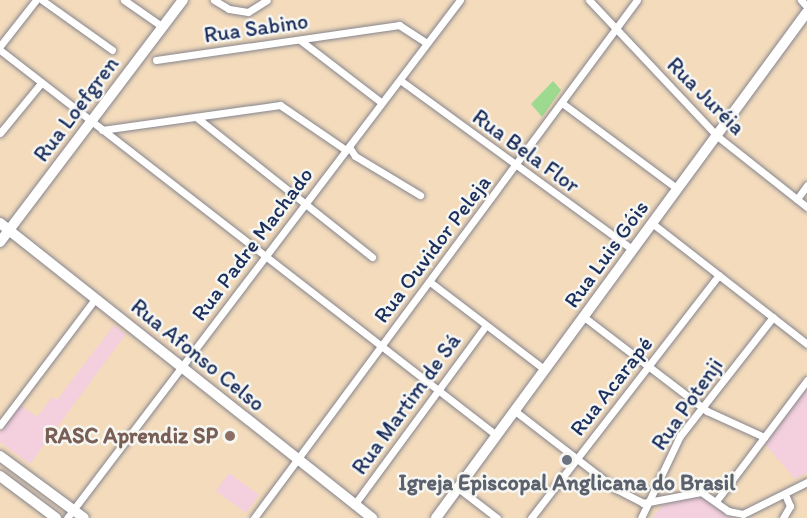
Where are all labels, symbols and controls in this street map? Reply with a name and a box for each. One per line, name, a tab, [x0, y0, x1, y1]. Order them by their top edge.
street label: Rua Sabino	[202, 8, 310, 48]
street label: Rua Loefgren	[28, 51, 124, 167]
street label: Rua Juréia	[661, 51, 751, 141]
street label: Rua Bela Flor	[468, 104, 584, 198]
street label: Rua Padre Machado	[186, 162, 318, 326]
street label: Rua Ouvidor Peleja	[368, 170, 496, 328]
street label: Rua Luis Góis	[558, 195, 654, 313]
street label: Rua Afonso Celso	[126, 293, 270, 417]
street label: Rua Martim de Sá	[346, 329, 466, 479]
street label: Rua Acarapé	[564, 331, 658, 441]
street label: Rua Potenji	[646, 353, 728, 455]
place label: RASC Aprendiz SP	[45, 423, 218, 449]
marker: RASC Aprendiz SP	[223, 429, 237, 443]
marker: Igreja Episcopal Anglicana do Brasil	[560, 453, 574, 467]
place label: Igreja Episcopal Anglicana do Brasil	[398, 470, 736, 496]

